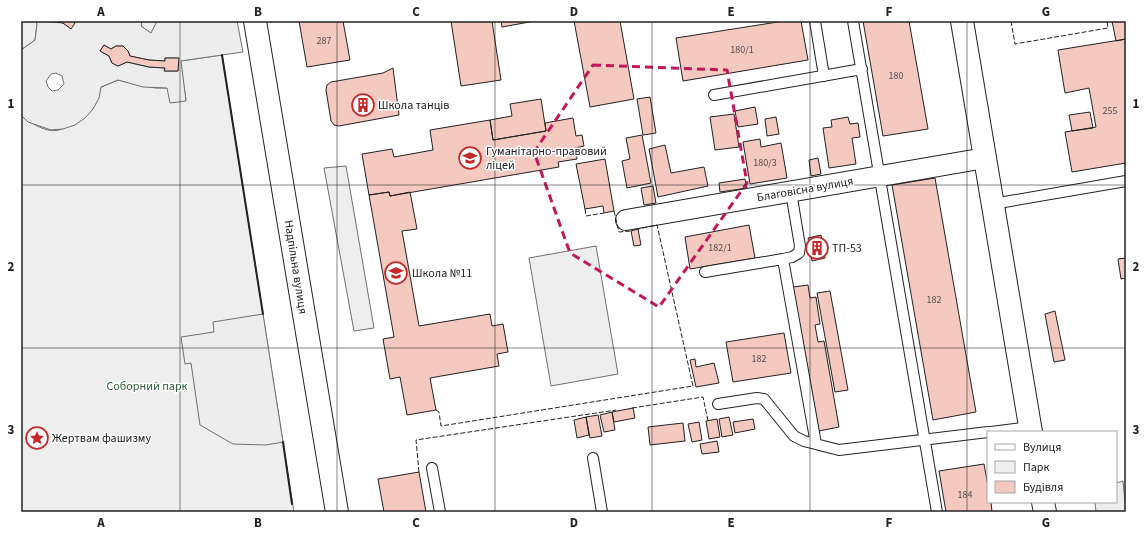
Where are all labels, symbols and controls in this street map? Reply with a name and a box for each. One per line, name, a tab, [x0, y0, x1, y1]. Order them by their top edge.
text: A	[96, 3, 105, 21]
text: B	[254, 3, 262, 21]
text: C	[412, 3, 420, 21]
text: D	[570, 3, 578, 21]
text: E	[727, 3, 735, 21]
text: F	[886, 3, 893, 21]
text: G	[1042, 3, 1050, 21]
house number: 287	[317, 34, 331, 48]
house number: 180/1	[730, 43, 754, 57]
house number: 180	[889, 69, 903, 83]
building icon: Школа танців	[350, 92, 376, 118]
text: 1	[8, 95, 15, 113]
text: 1	[1133, 95, 1140, 113]
place label: Школа танців	[378, 97, 449, 114]
house number: 255	[1103, 104, 1117, 118]
place label: Гуманітарно-правовий ліцей	[486, 143, 607, 174]
school or university icon: Гуманітарно-правовий ліцей	[457, 145, 483, 171]
house number: 180/3	[753, 156, 777, 170]
street label: Благовісна вулиця	[756, 173, 855, 206]
street label: Надпільна вулиця	[280, 219, 311, 315]
building icon: ТП-53	[804, 235, 830, 261]
place label: ТП-53	[832, 240, 862, 257]
house number: 182/1	[708, 241, 732, 255]
text: 2	[8, 258, 15, 276]
text: 2	[1133, 258, 1140, 276]
school or university icon: Школа №11	[383, 260, 409, 286]
place label: Школа №11	[412, 265, 472, 282]
house number: 182	[927, 293, 941, 307]
house number: 182	[752, 352, 766, 366]
park label: Соборний парк	[106, 378, 188, 395]
text: 3	[8, 421, 15, 439]
text: 3	[1133, 421, 1140, 439]
place icon: Жертвам фашизму	[24, 425, 50, 451]
place label: Жертвам фашизму	[52, 430, 151, 447]
legend	[987, 431, 1117, 503]
text: Вулиця	[1023, 439, 1061, 456]
text: Парк	[1023, 459, 1049, 476]
text: Будівля	[1023, 479, 1063, 496]
house number: 184	[958, 488, 972, 502]
text: A	[96, 514, 105, 532]
text: B	[254, 514, 262, 532]
text: C	[412, 514, 420, 532]
text: D	[570, 514, 578, 532]
text: E	[727, 514, 735, 532]
text: F	[886, 514, 893, 532]
text: G	[1042, 514, 1050, 532]

